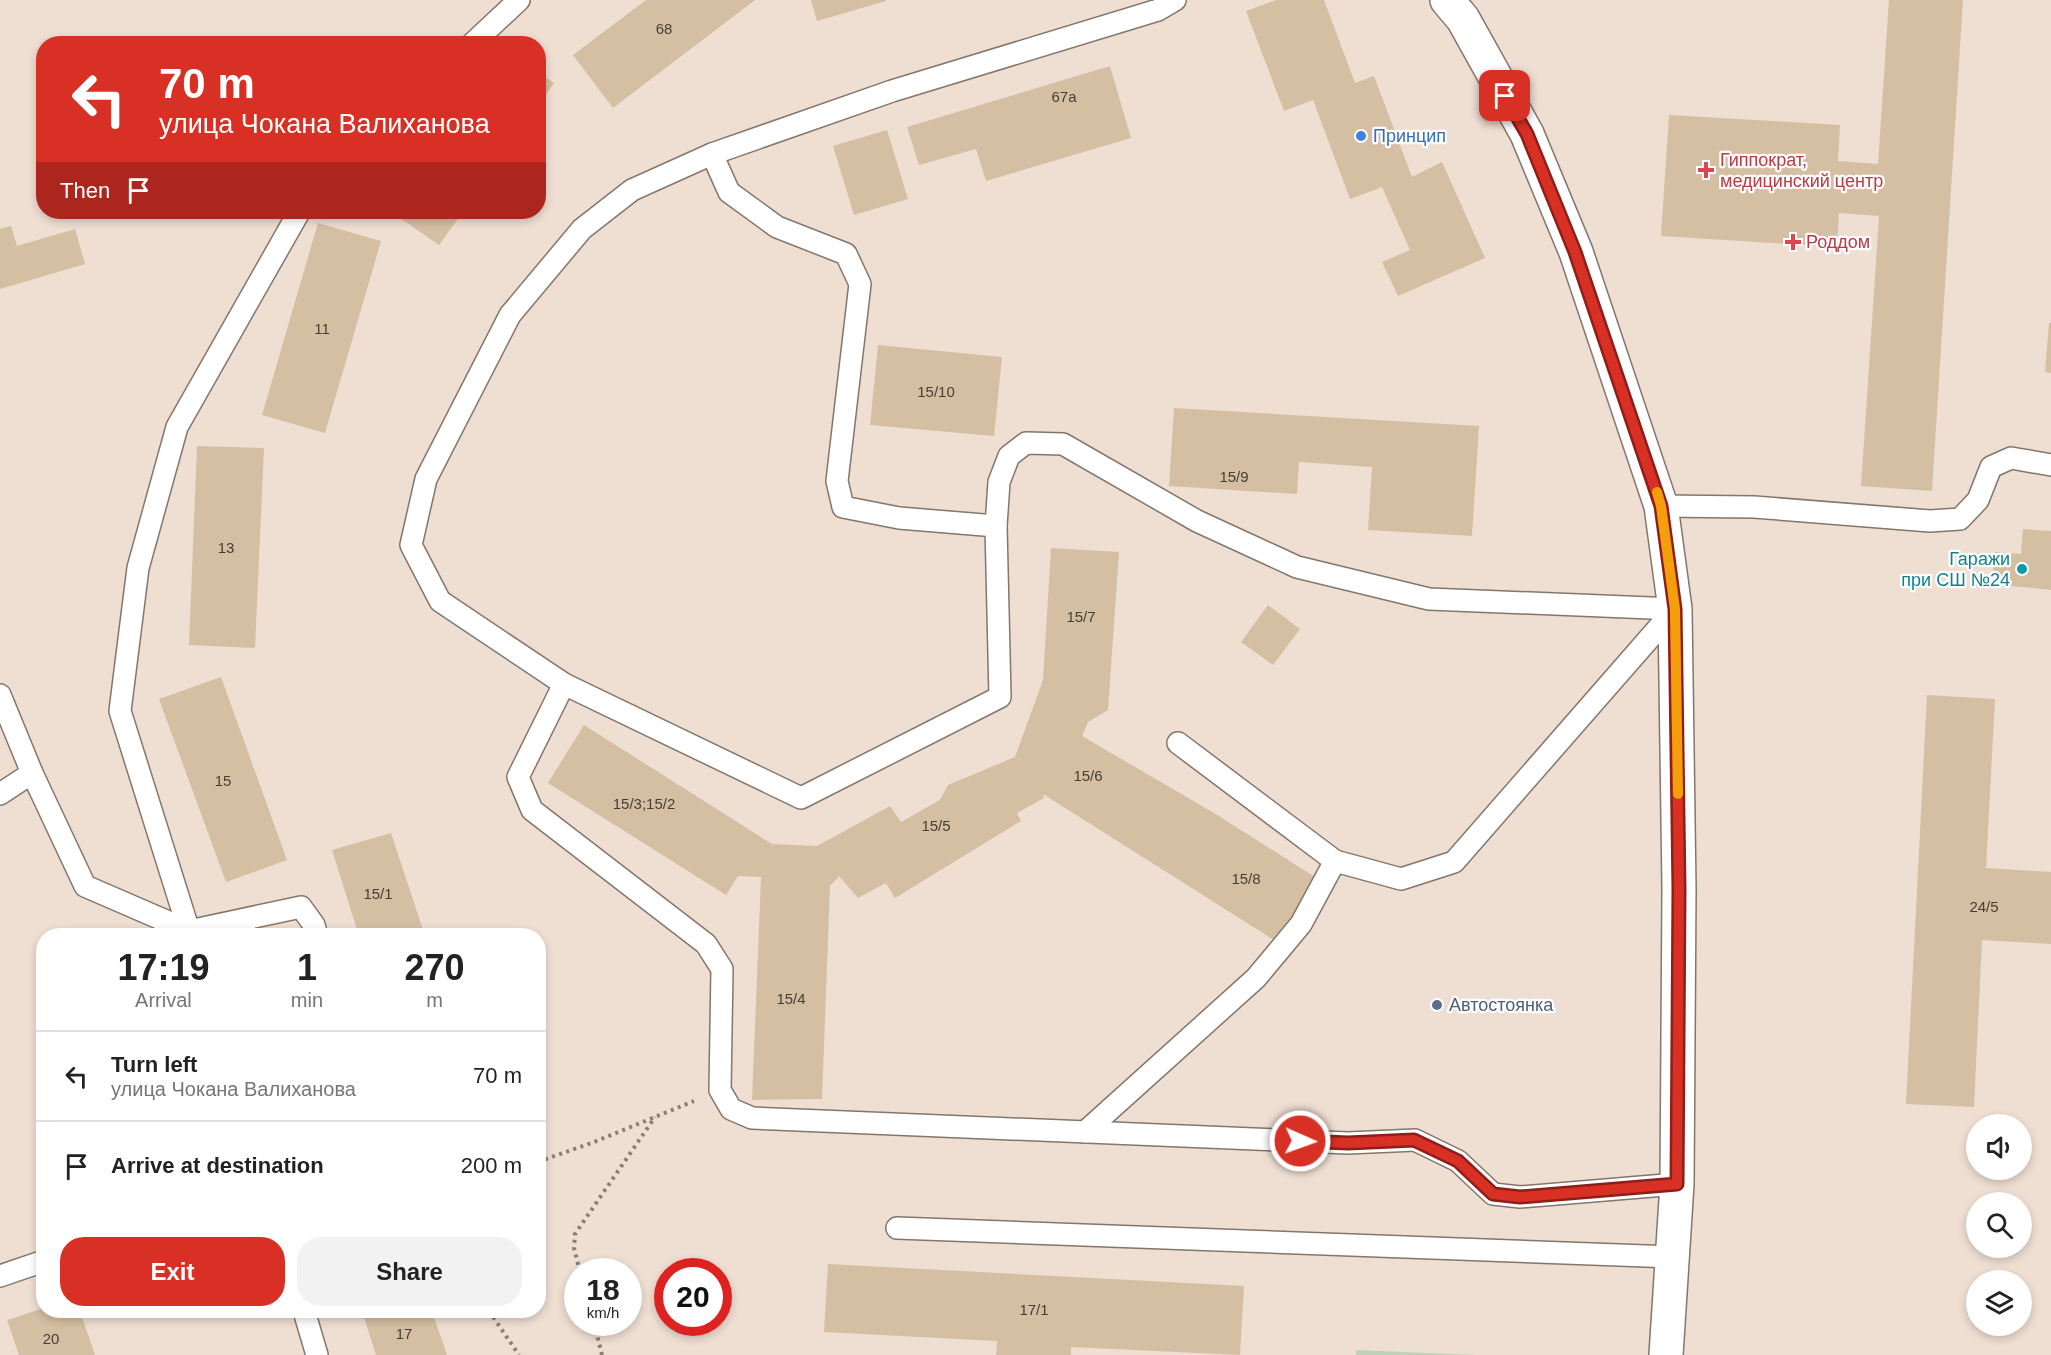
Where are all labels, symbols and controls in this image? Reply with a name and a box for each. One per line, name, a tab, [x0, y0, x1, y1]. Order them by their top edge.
house number: 68	[656, 20, 672, 37]
icon: left	[60, 60, 138, 138]
text: 70 m	[159, 60, 255, 107]
pin	[1479, 70, 1530, 121]
icon: arrive	[1488, 79, 1521, 112]
house number: 67а	[1051, 88, 1077, 105]
text: улица Чокана Валиханова	[159, 109, 490, 139]
place label: Принцип	[1373, 126, 1446, 146]
marker: Принцип	[1354, 129, 1368, 143]
place label: Гиппократ, медицинский центр	[1720, 150, 1883, 191]
marker: Гиппократ, медицинский центр	[1697, 161, 1715, 179]
icon: arrive	[122, 174, 155, 207]
text: Then	[60, 178, 110, 203]
place label: Роддом	[1806, 232, 1870, 252]
marker: Роддом	[1784, 233, 1802, 251]
house number: 11	[314, 320, 330, 337]
house number: 15/10	[917, 383, 955, 400]
house number: 15/9	[1219, 468, 1249, 485]
house number: 13	[218, 539, 234, 556]
place label: Гаражи при СШ №24	[1901, 549, 2010, 590]
marker: Гаражи при СШ №24	[2015, 562, 2029, 576]
house number: 15/7	[1066, 608, 1096, 625]
house number: 15/6	[1073, 767, 1103, 784]
house number: 15	[215, 772, 231, 789]
house number: 15/3;15/2	[613, 795, 675, 812]
house number: 15/5	[921, 817, 951, 834]
house number: 15/8	[1231, 870, 1261, 887]
house number: 15/1	[363, 885, 393, 902]
house number: 24/5	[1969, 898, 1999, 915]
text: 17:19	[117, 947, 209, 988]
text: 1	[297, 947, 317, 988]
text: 270	[404, 947, 465, 988]
text: Arrival	[135, 989, 192, 1011]
text: min	[291, 989, 323, 1011]
text: m	[426, 989, 443, 1011]
house number: 15/4	[776, 990, 806, 1007]
place label: Автостоянка	[1449, 995, 1554, 1015]
marker: Автостоянка	[1430, 998, 1444, 1012]
text: Turn left	[111, 1052, 197, 1077]
icon: left	[60, 1060, 93, 1093]
text: 70 m	[473, 1063, 522, 1088]
text: улица Чокана Валиханова	[111, 1078, 356, 1100]
position arrow	[1268, 1109, 1332, 1173]
map controls	[1966, 1114, 2032, 1336]
button: sound	[1966, 1114, 2032, 1180]
icon: arrive	[60, 1150, 93, 1183]
text: Arrive at destination	[111, 1153, 324, 1178]
text: 200 m	[461, 1153, 522, 1178]
button: search	[1966, 1192, 2032, 1258]
button: Exit	[60, 1237, 285, 1306]
button: Share	[297, 1237, 522, 1306]
speed limit sign: 20	[654, 1258, 732, 1336]
button: layers	[1966, 1270, 2032, 1336]
text: 18	[586, 1273, 620, 1306]
house number: 17/1	[1019, 1301, 1049, 1318]
text: km/h	[587, 1304, 619, 1321]
house number: 17	[396, 1325, 412, 1342]
house number: 20	[43, 1330, 59, 1347]

